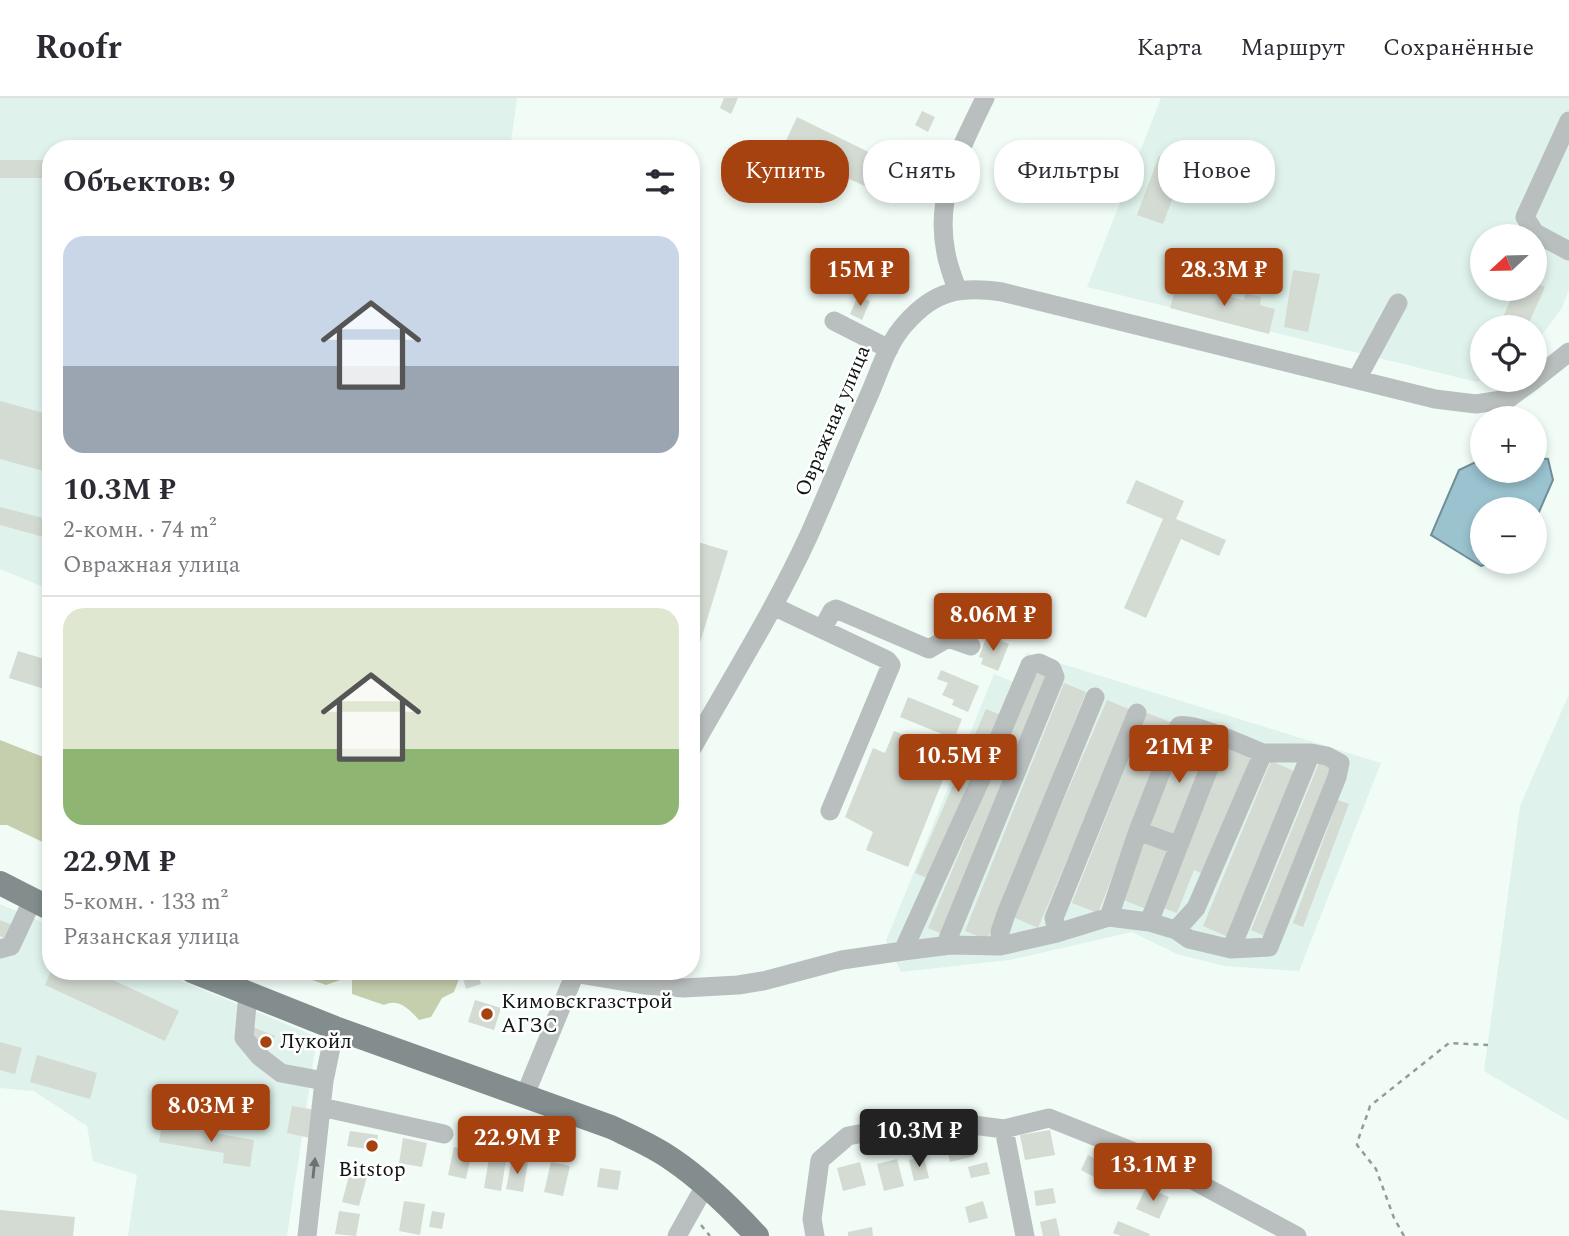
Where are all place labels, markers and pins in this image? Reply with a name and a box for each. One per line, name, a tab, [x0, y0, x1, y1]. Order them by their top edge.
pin: 15M ₽	[811, 248, 909, 308]
pin: 28.3M ₽	[1159, 248, 1289, 308]
pin: 8.06M ₽	[928, 594, 1058, 653]
pin: 21M ₽	[1130, 726, 1228, 785]
pin: 10.5M ₽	[893, 734, 1023, 794]
place label: Кимовскгазстрой АГЗС	[501, 986, 673, 1042]
marker: Кимовскгазстрой АГЗС	[479, 1006, 495, 1022]
place label: Лукойл	[280, 1026, 352, 1058]
marker: Лукойл	[258, 1034, 274, 1050]
pin: 8.03M ₽	[146, 1084, 276, 1144]
pin: 10.3M ₽	[854, 1110, 984, 1169]
pin: 22.9M ₽	[452, 1116, 582, 1176]
marker: Bitstop	[364, 1138, 380, 1154]
pin: 13.1M ₽	[1088, 1144, 1218, 1203]
place label: Bitstop	[338, 1154, 406, 1186]

